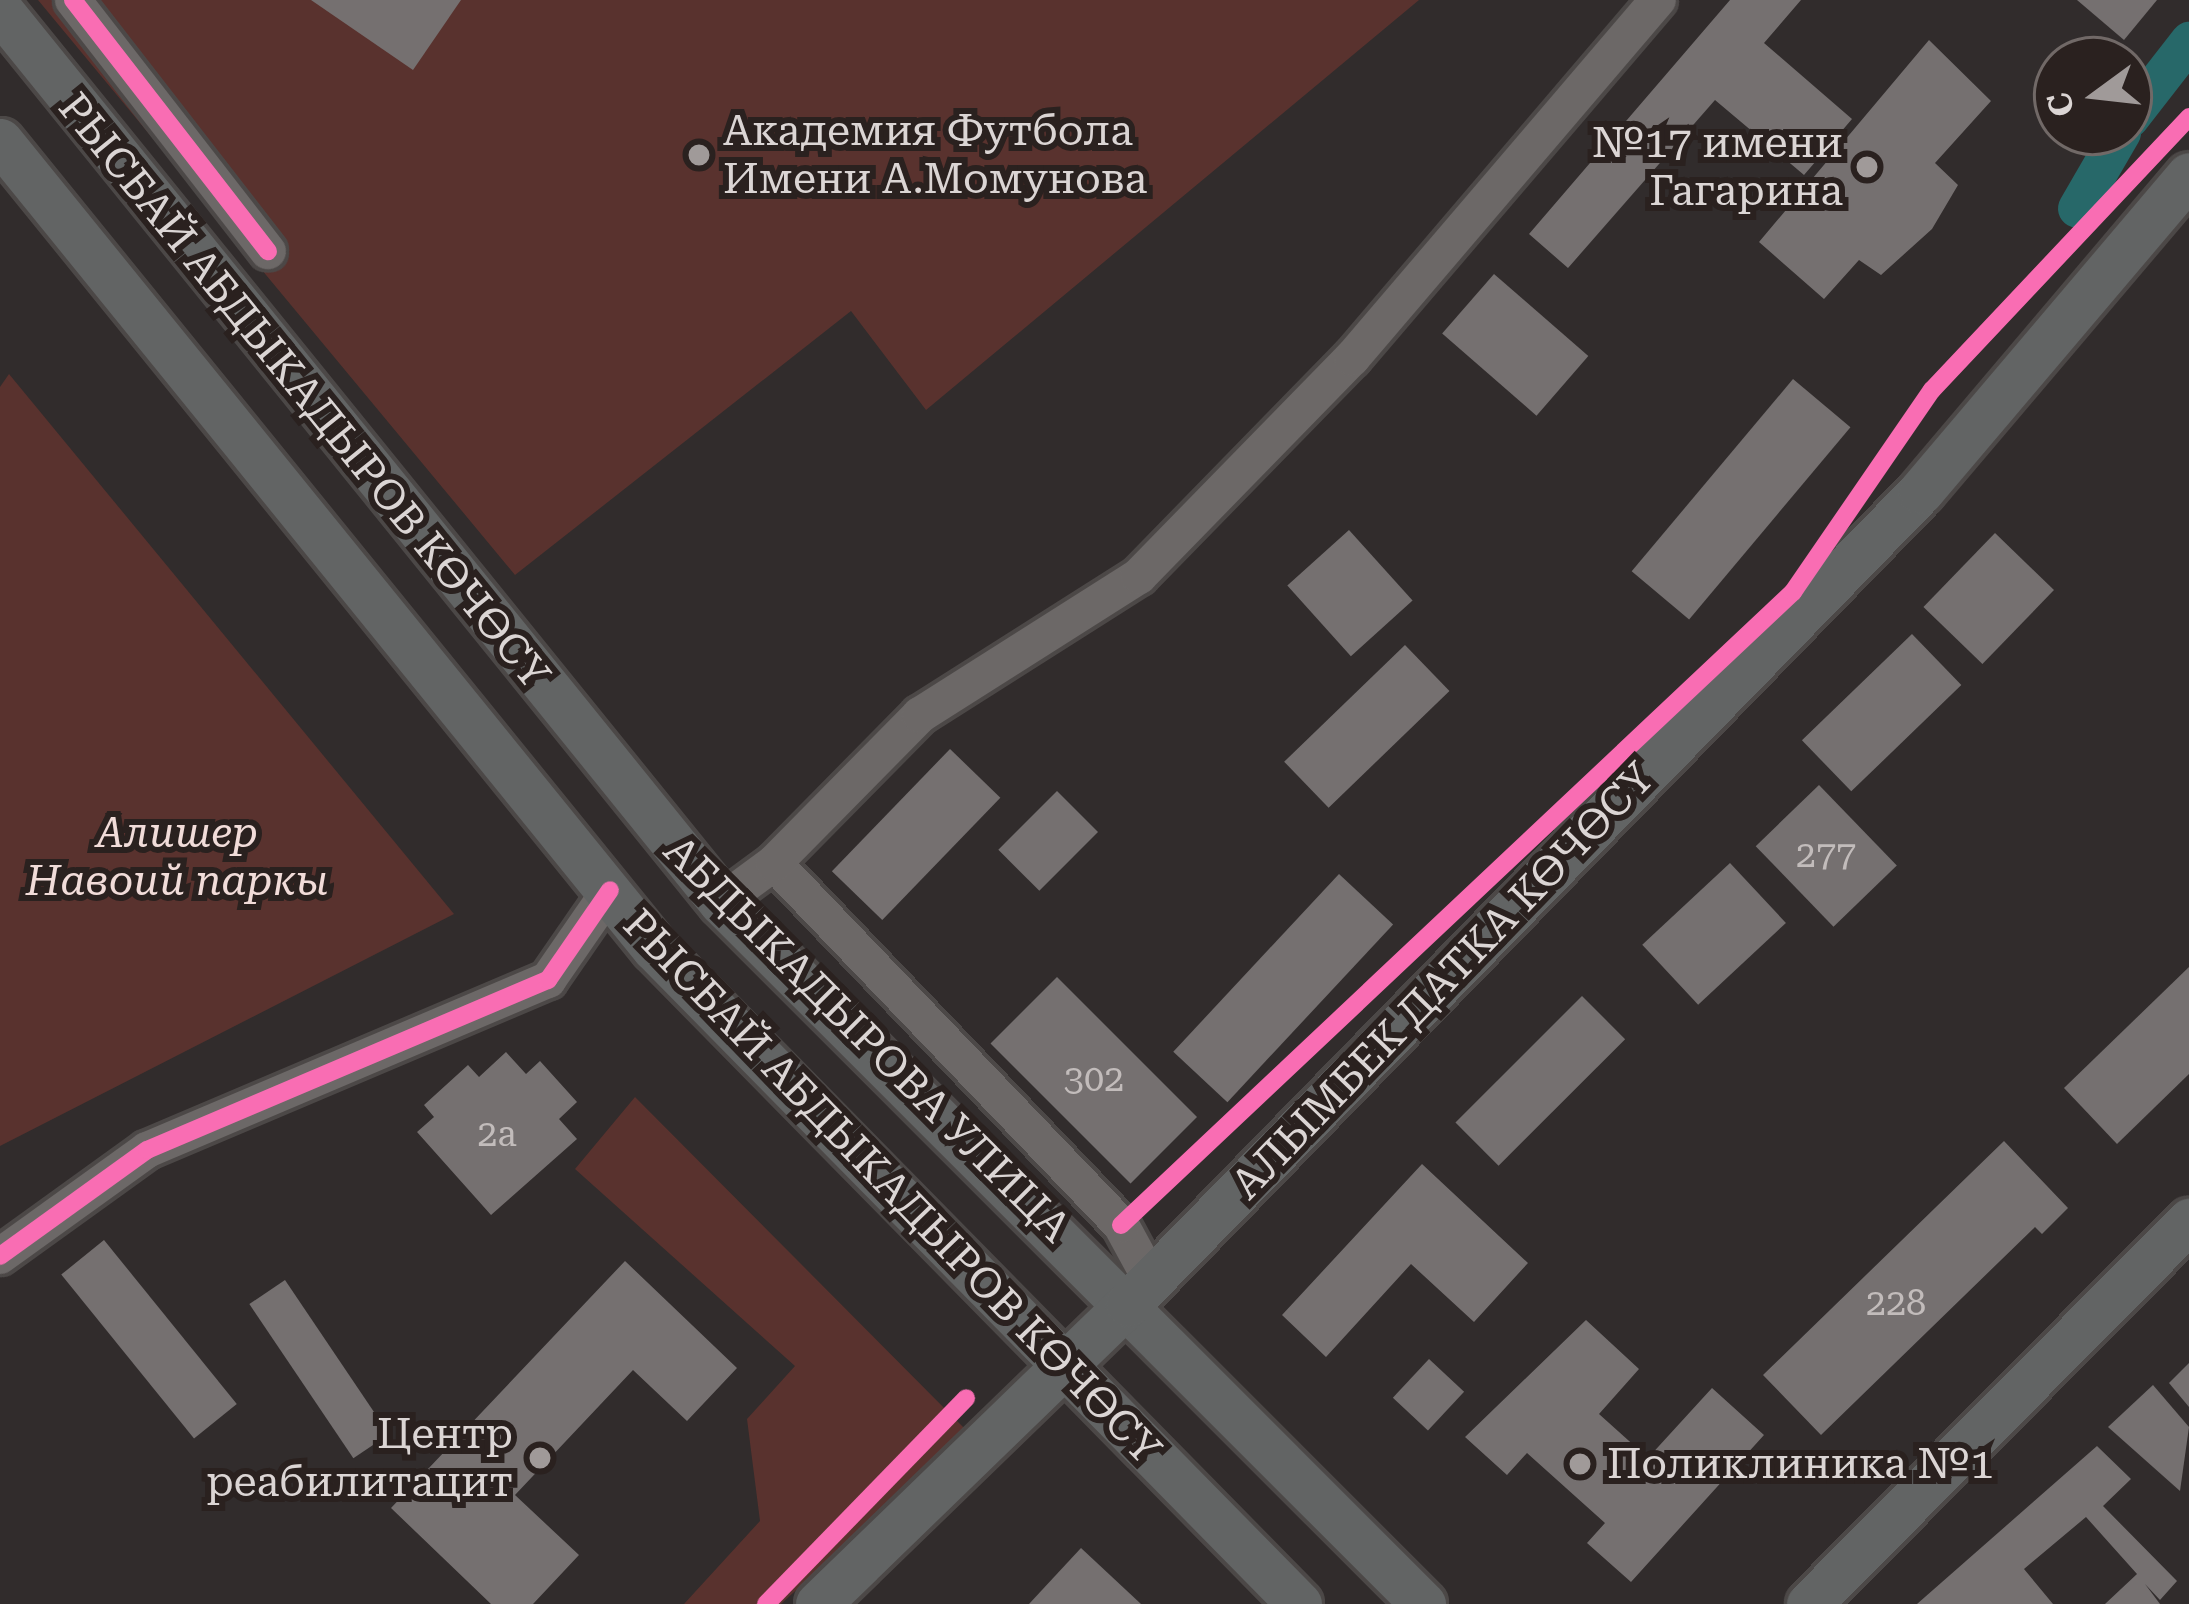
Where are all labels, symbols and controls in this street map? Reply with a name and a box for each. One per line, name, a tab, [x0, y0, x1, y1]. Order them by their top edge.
north arrow	[2033, 36, 2153, 156]
street label: РЫСБАЙ АБДЫКАДЫРОВ КӨЧӨСҮ	[48, 83, 560, 699]
text: С	[2039, 88, 2082, 121]
place label: Академия Футбола Имени А.Момунова	[723, 106, 1147, 204]
place label: №17 имени Гагарина	[1592, 118, 1843, 216]
marker: Академия Футбола Имени А.Момунова	[686, 142, 712, 168]
marker: №17 имени Гагарина	[1854, 154, 1880, 180]
street label: АЛЫМБЕК ДАТКА КӨЧӨСҮ	[1221, 753, 1665, 1209]
park label: Алишер Навоий паркы	[26, 808, 328, 906]
street label: АБДЫКАДЫРОВА УЛИЦА	[653, 825, 1081, 1253]
house number: 277	[1796, 834, 1856, 878]
street label: РЫСБАЙ АБДЫКАДЫРОВ КӨЧӨСҮ	[613, 899, 1171, 1475]
house number: 302	[1064, 1058, 1124, 1102]
house number: 2а	[477, 1113, 517, 1157]
house number: 228	[1866, 1282, 1926, 1326]
place label: Центр реабилитацит	[206, 1409, 513, 1508]
place label: Поликлиника №1	[1607, 1439, 1994, 1489]
marker: Центр реабилитацит	[524, 1442, 556, 1474]
marker: Поликлиника №1	[1564, 1448, 1596, 1480]

